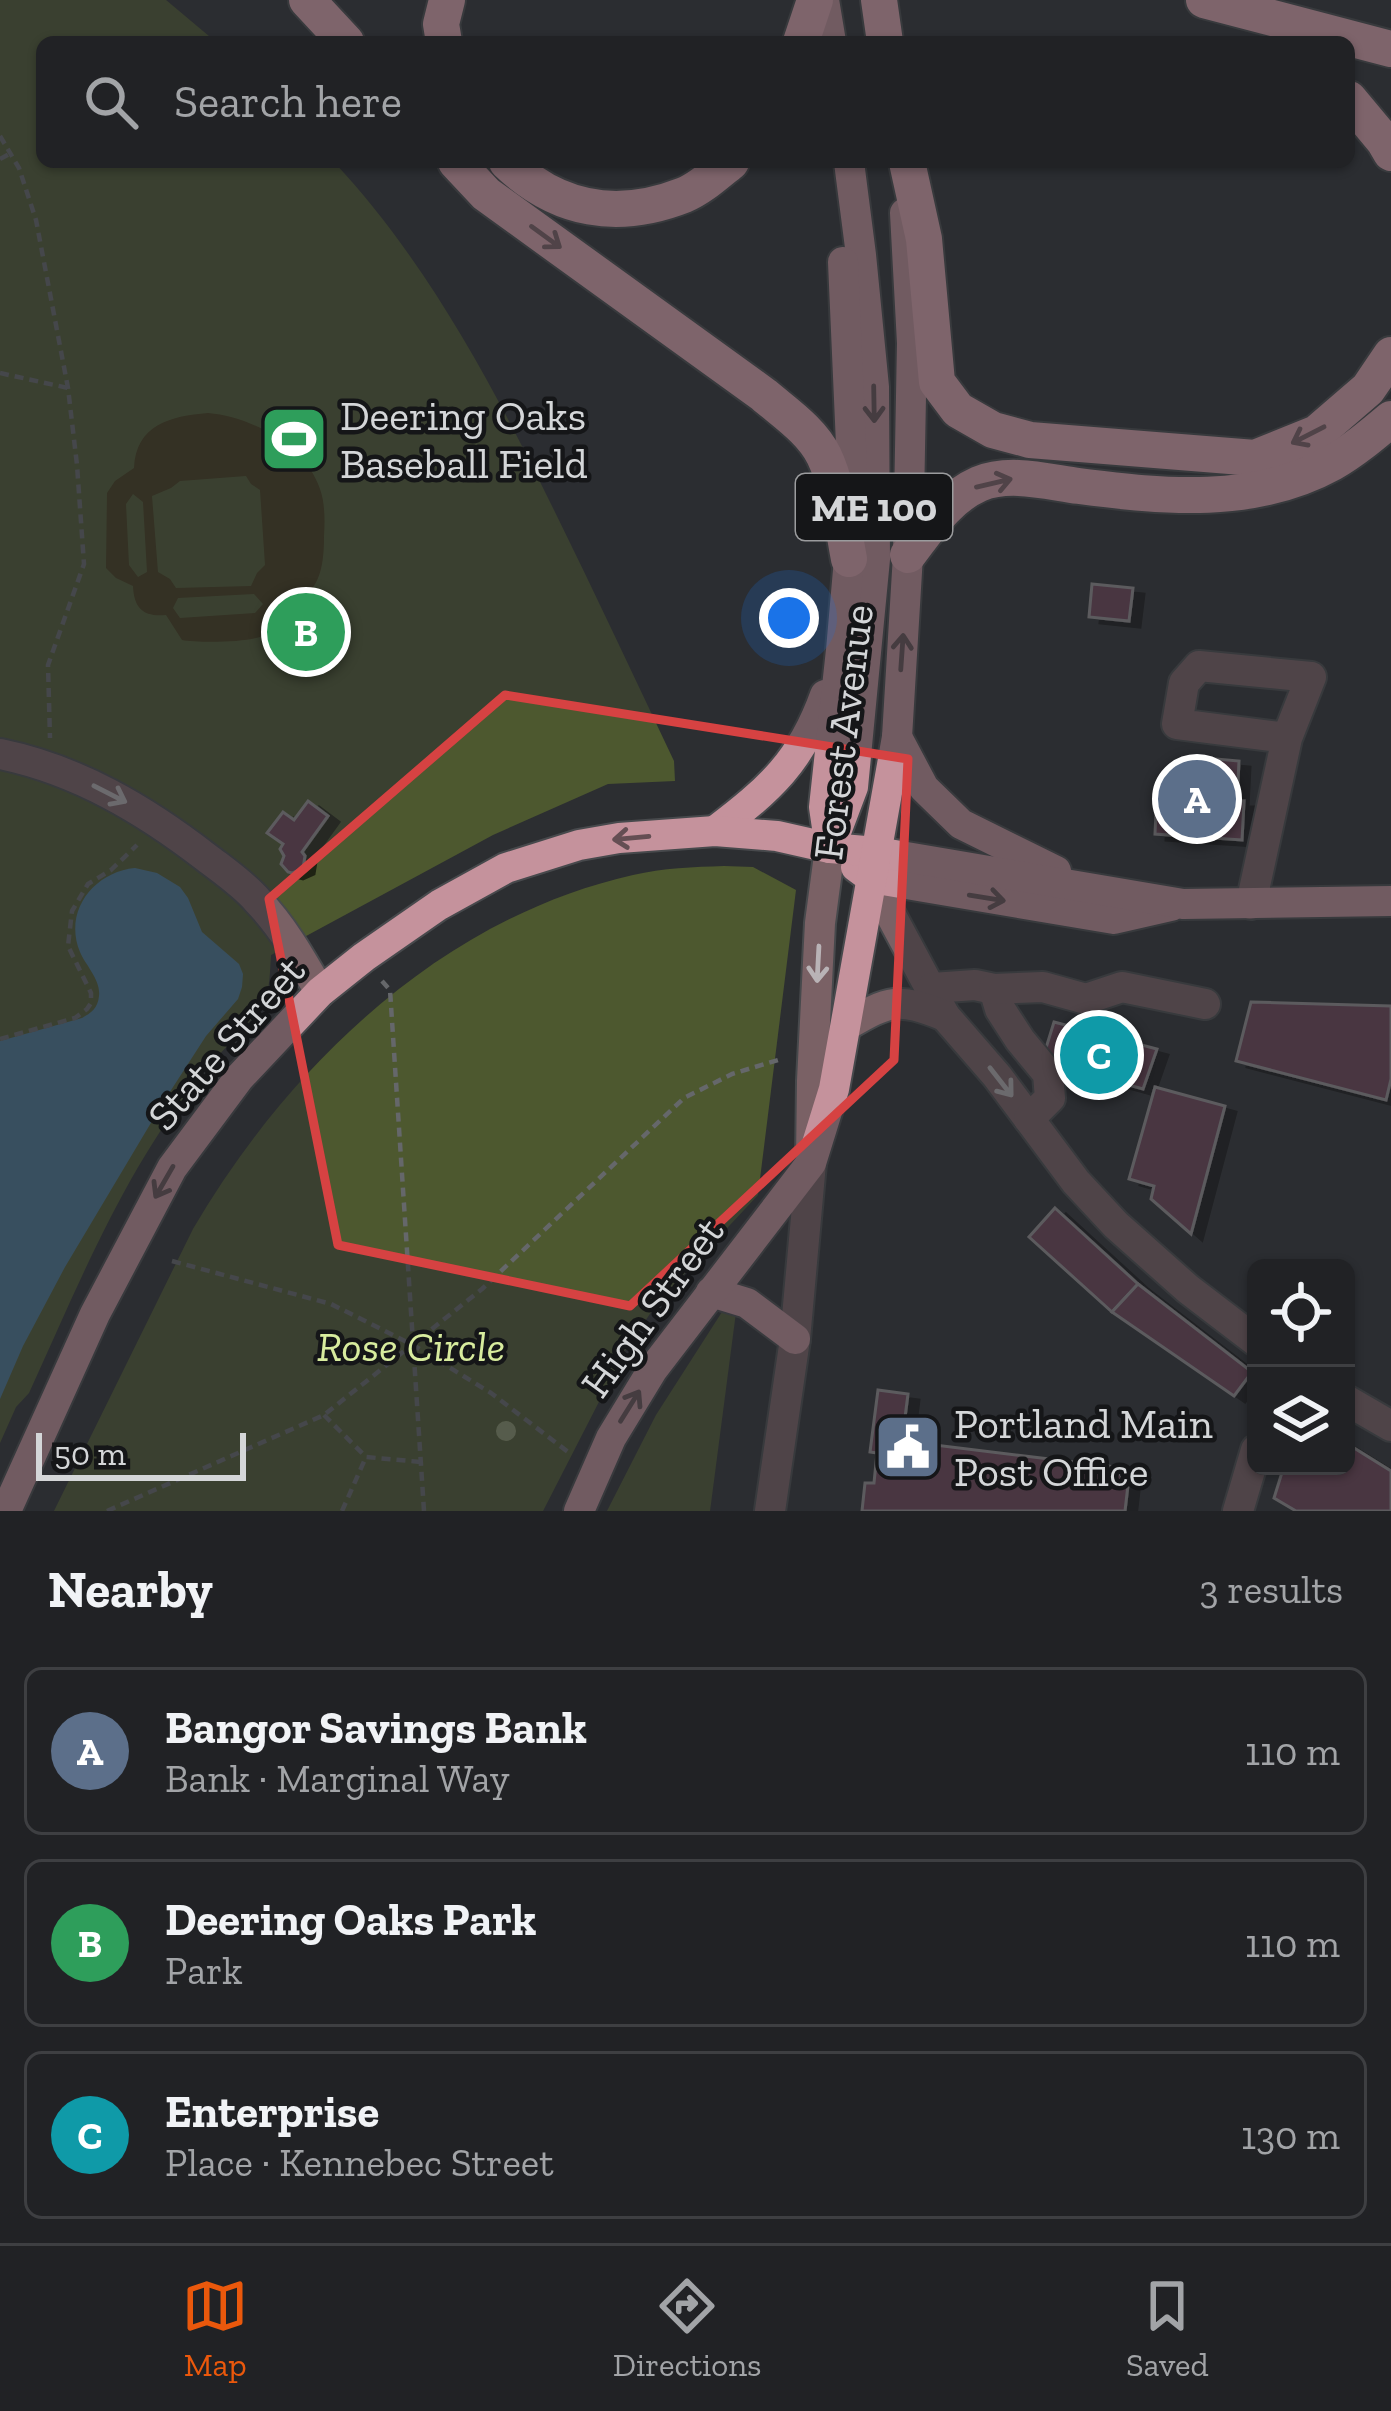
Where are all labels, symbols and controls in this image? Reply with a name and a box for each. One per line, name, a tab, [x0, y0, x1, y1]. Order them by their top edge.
search box	[36, 36, 1355, 168]
icon: search	[78, 69, 144, 135]
text: Search here	[174, 75, 402, 129]
one-way arrow	[529, 223, 562, 249]
one-way arrow	[862, 384, 885, 423]
place label: Deering Oaks Baseball Field	[340, 390, 588, 489]
sports icon: Deering Oaks Baseball Field	[259, 404, 329, 474]
one-way arrow	[1290, 424, 1326, 447]
one-way arrow	[975, 470, 1013, 493]
road number: ME 100	[796, 474, 952, 540]
pin: B	[267, 587, 345, 677]
your location	[759, 588, 819, 648]
street label: Forest Avenue	[802, 601, 884, 863]
one-way arrow	[891, 633, 914, 672]
pin: A	[1158, 754, 1236, 844]
one-way arrow	[91, 783, 127, 806]
one-way arrow	[612, 827, 651, 850]
one-way arrow	[966, 887, 1005, 910]
one-way arrow	[806, 944, 829, 983]
street label: State Street	[137, 945, 316, 1140]
pin: C	[1060, 1010, 1138, 1100]
one-way arrow	[987, 1066, 1014, 1098]
one-way arrow	[152, 1164, 176, 1198]
street label: High Street	[570, 1207, 735, 1407]
map controls	[1247, 1259, 1355, 1475]
button: locate	[1247, 1259, 1355, 1367]
park label: Rose Circle	[317, 1321, 505, 1372]
button: layers	[1247, 1367, 1355, 1475]
one-way arrow	[618, 1390, 642, 1424]
place label: Portland Main Post Office	[954, 1398, 1213, 1497]
public building icon: Portland Main Post Office	[873, 1412, 943, 1482]
scale bar	[36, 1427, 246, 1480]
text: 50 m	[54, 1434, 126, 1473]
text: Nearby	[48, 1559, 213, 1620]
text: 3 results	[1199, 1566, 1343, 1613]
text: Bangor Savings Bank	[165, 1701, 587, 1755]
text: A	[77, 1728, 103, 1775]
text: 110 m	[1245, 1728, 1340, 1775]
text: Bank · Marginal Way	[165, 1755, 510, 1802]
text: Deering Oaks Park	[165, 1893, 536, 1947]
text: B	[78, 1920, 102, 1967]
text: 110 m	[1245, 1920, 1340, 1967]
text: Park	[165, 1947, 242, 1994]
text: Enterprise	[165, 2085, 379, 2139]
text: C	[77, 2112, 103, 2159]
text: 130 m	[1241, 2112, 1340, 2159]
text: Place · Kennebec Street	[165, 2139, 554, 2186]
tab: Map	[182, 2273, 248, 2384]
tab: Directions	[613, 2273, 762, 2384]
tab: Saved	[1126, 2273, 1209, 2384]

